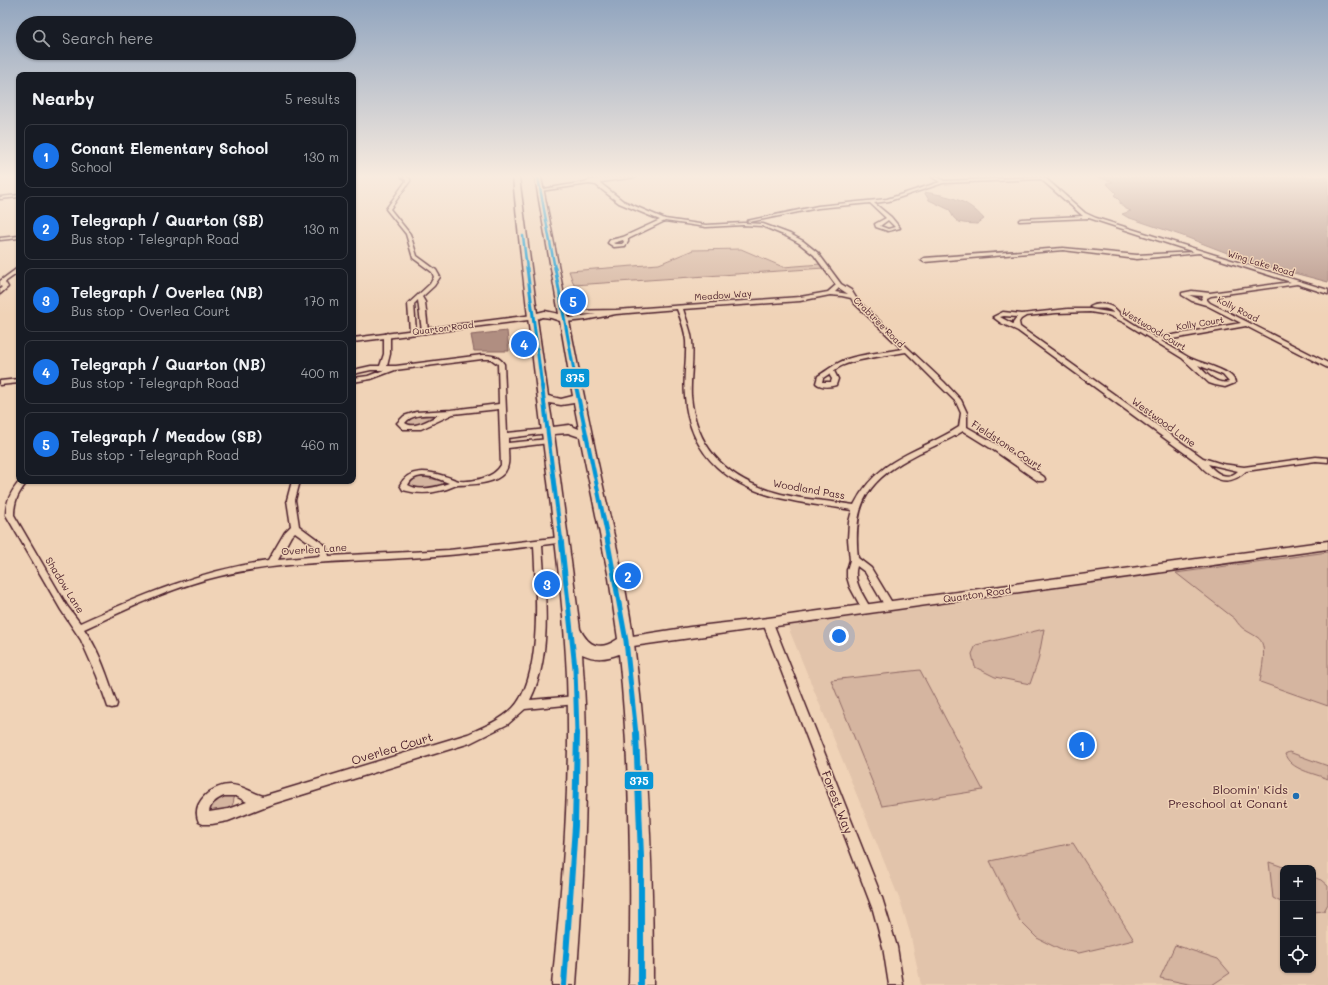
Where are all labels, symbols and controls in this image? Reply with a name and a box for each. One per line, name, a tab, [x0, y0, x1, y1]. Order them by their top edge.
search box	[16, 16, 356, 60]
icon: search	[30, 27, 52, 49]
text: Search here	[62, 28, 153, 48]
text: Nearby	[32, 87, 94, 109]
text: 5 results	[285, 90, 340, 107]
text: Conant Elementary School	[71, 138, 268, 158]
text: 1	[43, 148, 49, 165]
text: 130 m	[303, 148, 339, 165]
text: School	[71, 158, 112, 175]
text: Telegraph / Quarton (SB)	[71, 210, 264, 230]
text: 2	[42, 220, 50, 237]
text: 130 m	[303, 220, 339, 237]
text: Bus stop · Telegraph Road	[71, 230, 239, 247]
street label: Wing Lake Road	[1226, 248, 1296, 279]
text: Telegraph / Overlea (NB)	[71, 282, 263, 302]
pin: 5	[560, 286, 586, 316]
street label: Meadow Way	[694, 287, 752, 302]
text: 3	[42, 292, 50, 309]
text: 170 m	[303, 292, 339, 309]
street label: Crabtree Road	[851, 294, 907, 350]
street label: Kolly Road	[1215, 294, 1261, 324]
text: Bus stop · Overlea Court	[71, 302, 230, 319]
street label: Westwood Court	[1120, 305, 1188, 353]
street label: Kolly Court	[1175, 314, 1225, 332]
street label: Quarton Road	[412, 319, 475, 337]
pin: 4	[511, 329, 537, 359]
text: Telegraph / Quarton (NB)	[71, 354, 266, 374]
text: 4	[42, 364, 50, 381]
text: 400 m	[301, 364, 339, 381]
line badge: 375	[560, 368, 590, 388]
text: 375	[565, 370, 585, 385]
text: Bus stop · Telegraph Road	[71, 374, 239, 391]
street label: Westwood Lane	[1129, 394, 1199, 450]
street label: Fieldstone Court	[969, 417, 1045, 473]
text: Telegraph / Meadow (SB)	[71, 426, 262, 446]
text: 5	[42, 436, 50, 453]
text: 460 m	[301, 436, 339, 453]
text: Bus stop · Telegraph Road	[71, 446, 239, 463]
street label: Woodland Pass	[772, 476, 846, 502]
street label: Overlea Lane	[281, 540, 347, 558]
street label: Shadow Lane	[42, 554, 88, 616]
pin: 2	[615, 561, 641, 591]
pin: 3	[534, 569, 560, 599]
street label: Quarton Road	[942, 582, 1012, 606]
your location	[829, 626, 849, 646]
street label: Overlea Court	[349, 728, 435, 768]
pin: 1	[1069, 730, 1095, 760]
street label: Forest Way	[819, 768, 857, 836]
line badge: 375	[624, 771, 654, 790]
text: 375	[629, 773, 649, 788]
place label: Bloomin' Kids Preschool at Conant	[1168, 781, 1288, 811]
marker: Bloomin' Kids Preschool at Conant	[1291, 791, 1301, 801]
map controls	[1280, 865, 1316, 973]
button: +	[1280, 865, 1316, 901]
button: −	[1280, 901, 1316, 937]
button: locate	[1280, 937, 1316, 973]

